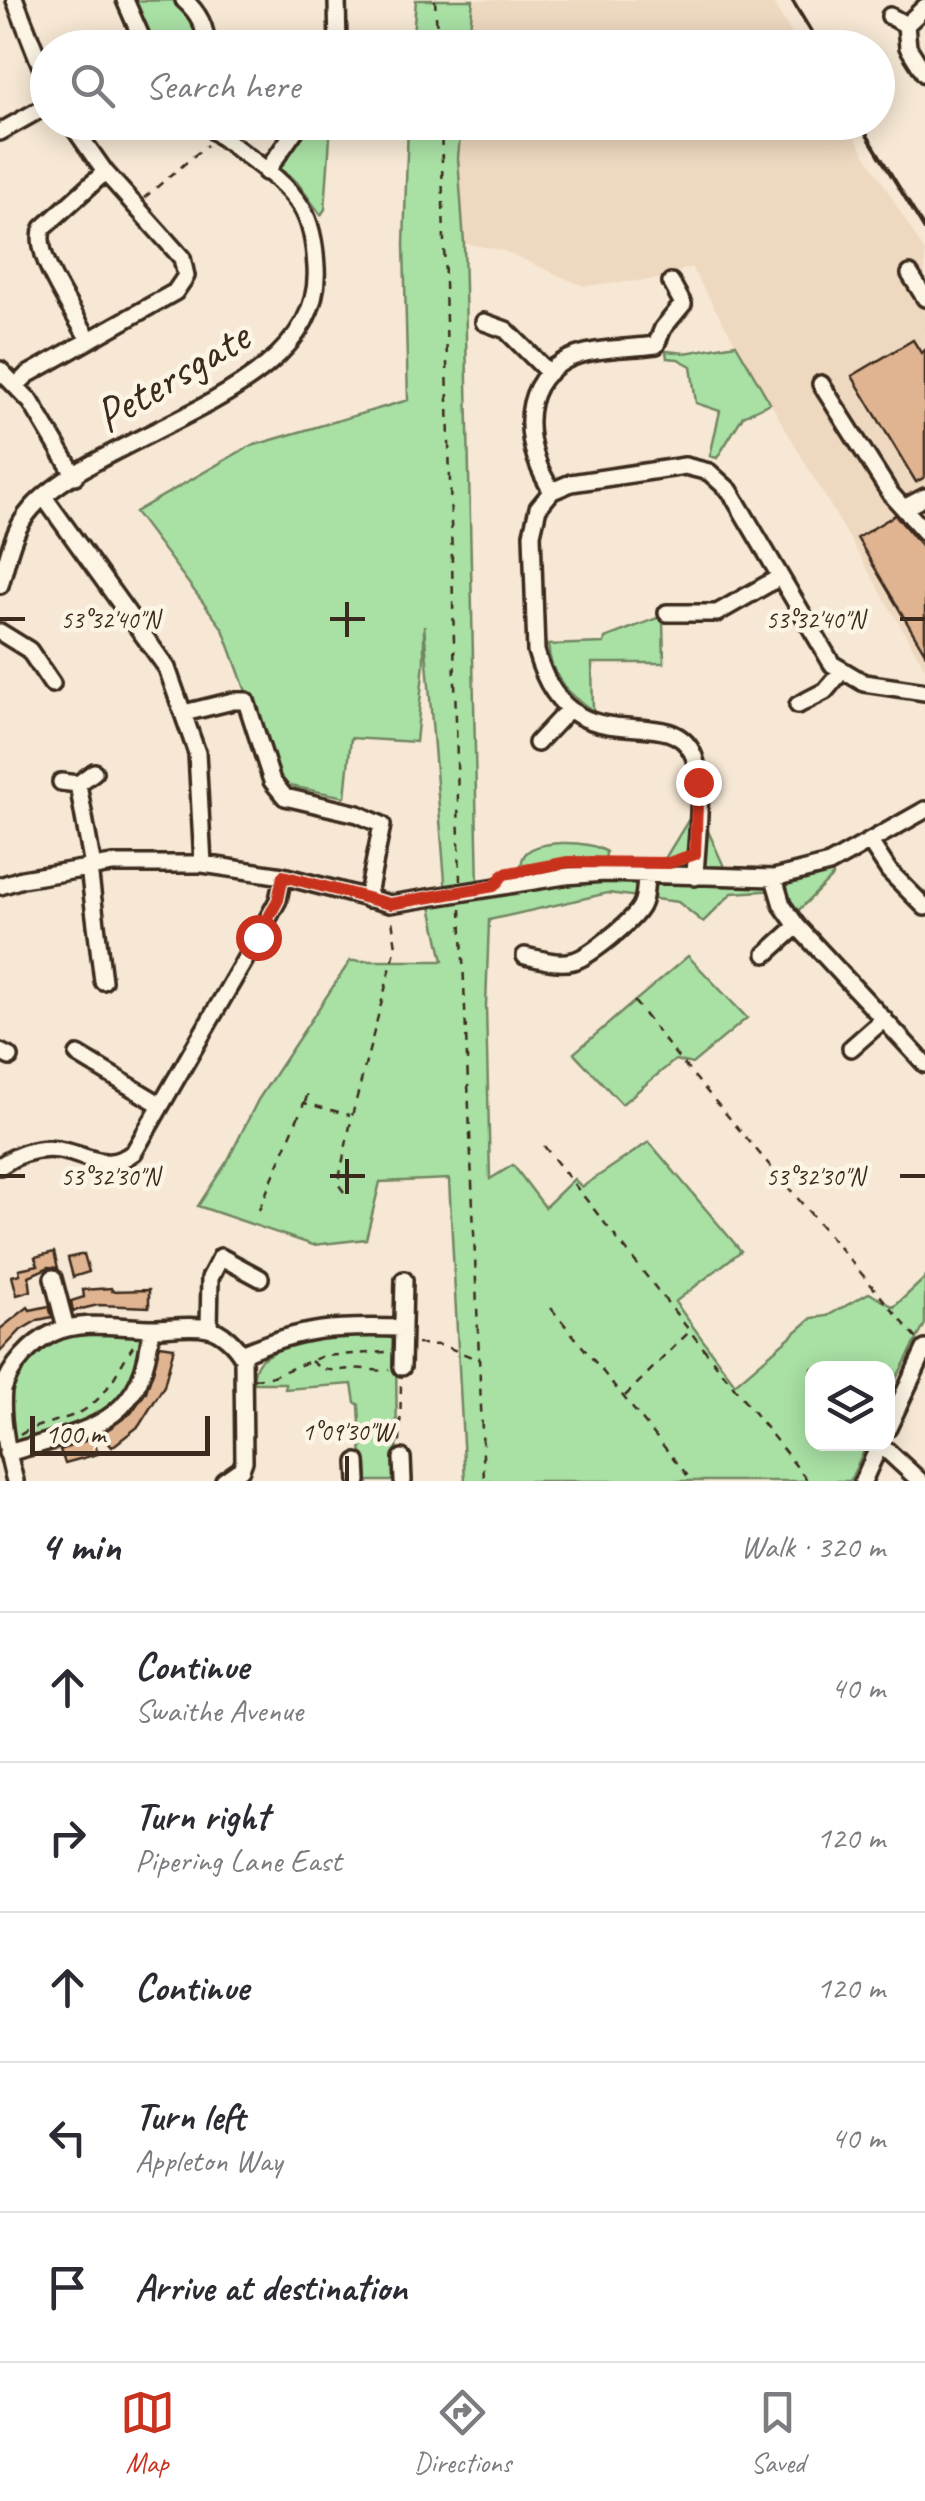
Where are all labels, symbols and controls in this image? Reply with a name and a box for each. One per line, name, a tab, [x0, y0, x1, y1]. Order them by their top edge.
search box	[30, 30, 895, 140]
icon: search	[65, 58, 120, 113]
text: Search here	[145, 62, 300, 109]
street label: Petersgate	[83, 305, 263, 445]
text: 53°32'40"N	[61, 604, 163, 636]
text: 53°32'40"N	[766, 604, 868, 636]
route end	[676, 760, 722, 806]
route start	[236, 915, 282, 961]
text: 53°32'30"N	[61, 1161, 163, 1193]
text: 53°32'30"N	[766, 1161, 868, 1193]
map controls	[805, 1361, 895, 1451]
button: layers	[805, 1361, 895, 1451]
scale bar	[30, 1411, 210, 1456]
text: 100 m	[45, 1416, 105, 1451]
text: 1°09'30"W	[302, 1416, 396, 1448]
text: 4 min	[40, 1520, 120, 1573]
text: Walk · 320 m	[741, 1526, 885, 1567]
text: Continue	[135, 1643, 249, 1690]
icon: ahead	[40, 1660, 95, 1715]
text: 40 m	[831, 1667, 885, 1708]
text: Swaithe Avenue	[135, 1690, 303, 1731]
text: Turn right	[135, 1793, 269, 1840]
icon: right	[40, 1810, 95, 1865]
text: 120 m	[816, 1817, 885, 1858]
text: Pipering Lane East	[135, 1840, 341, 1881]
icon: ahead	[40, 1960, 95, 2015]
text: Continue	[135, 1964, 249, 2011]
text: 120 m	[816, 1967, 885, 2008]
text: Turn left	[135, 2093, 245, 2140]
icon: left	[40, 2110, 95, 2165]
text: 40 m	[831, 2117, 885, 2158]
text: Appleton Way	[135, 2140, 282, 2181]
icon: arrive	[40, 2260, 95, 2315]
text: Arrive at destination	[135, 2264, 407, 2311]
tab: Map	[120, 2385, 175, 2480]
tab: Directions	[414, 2385, 511, 2480]
tab: Saved	[750, 2385, 805, 2480]

